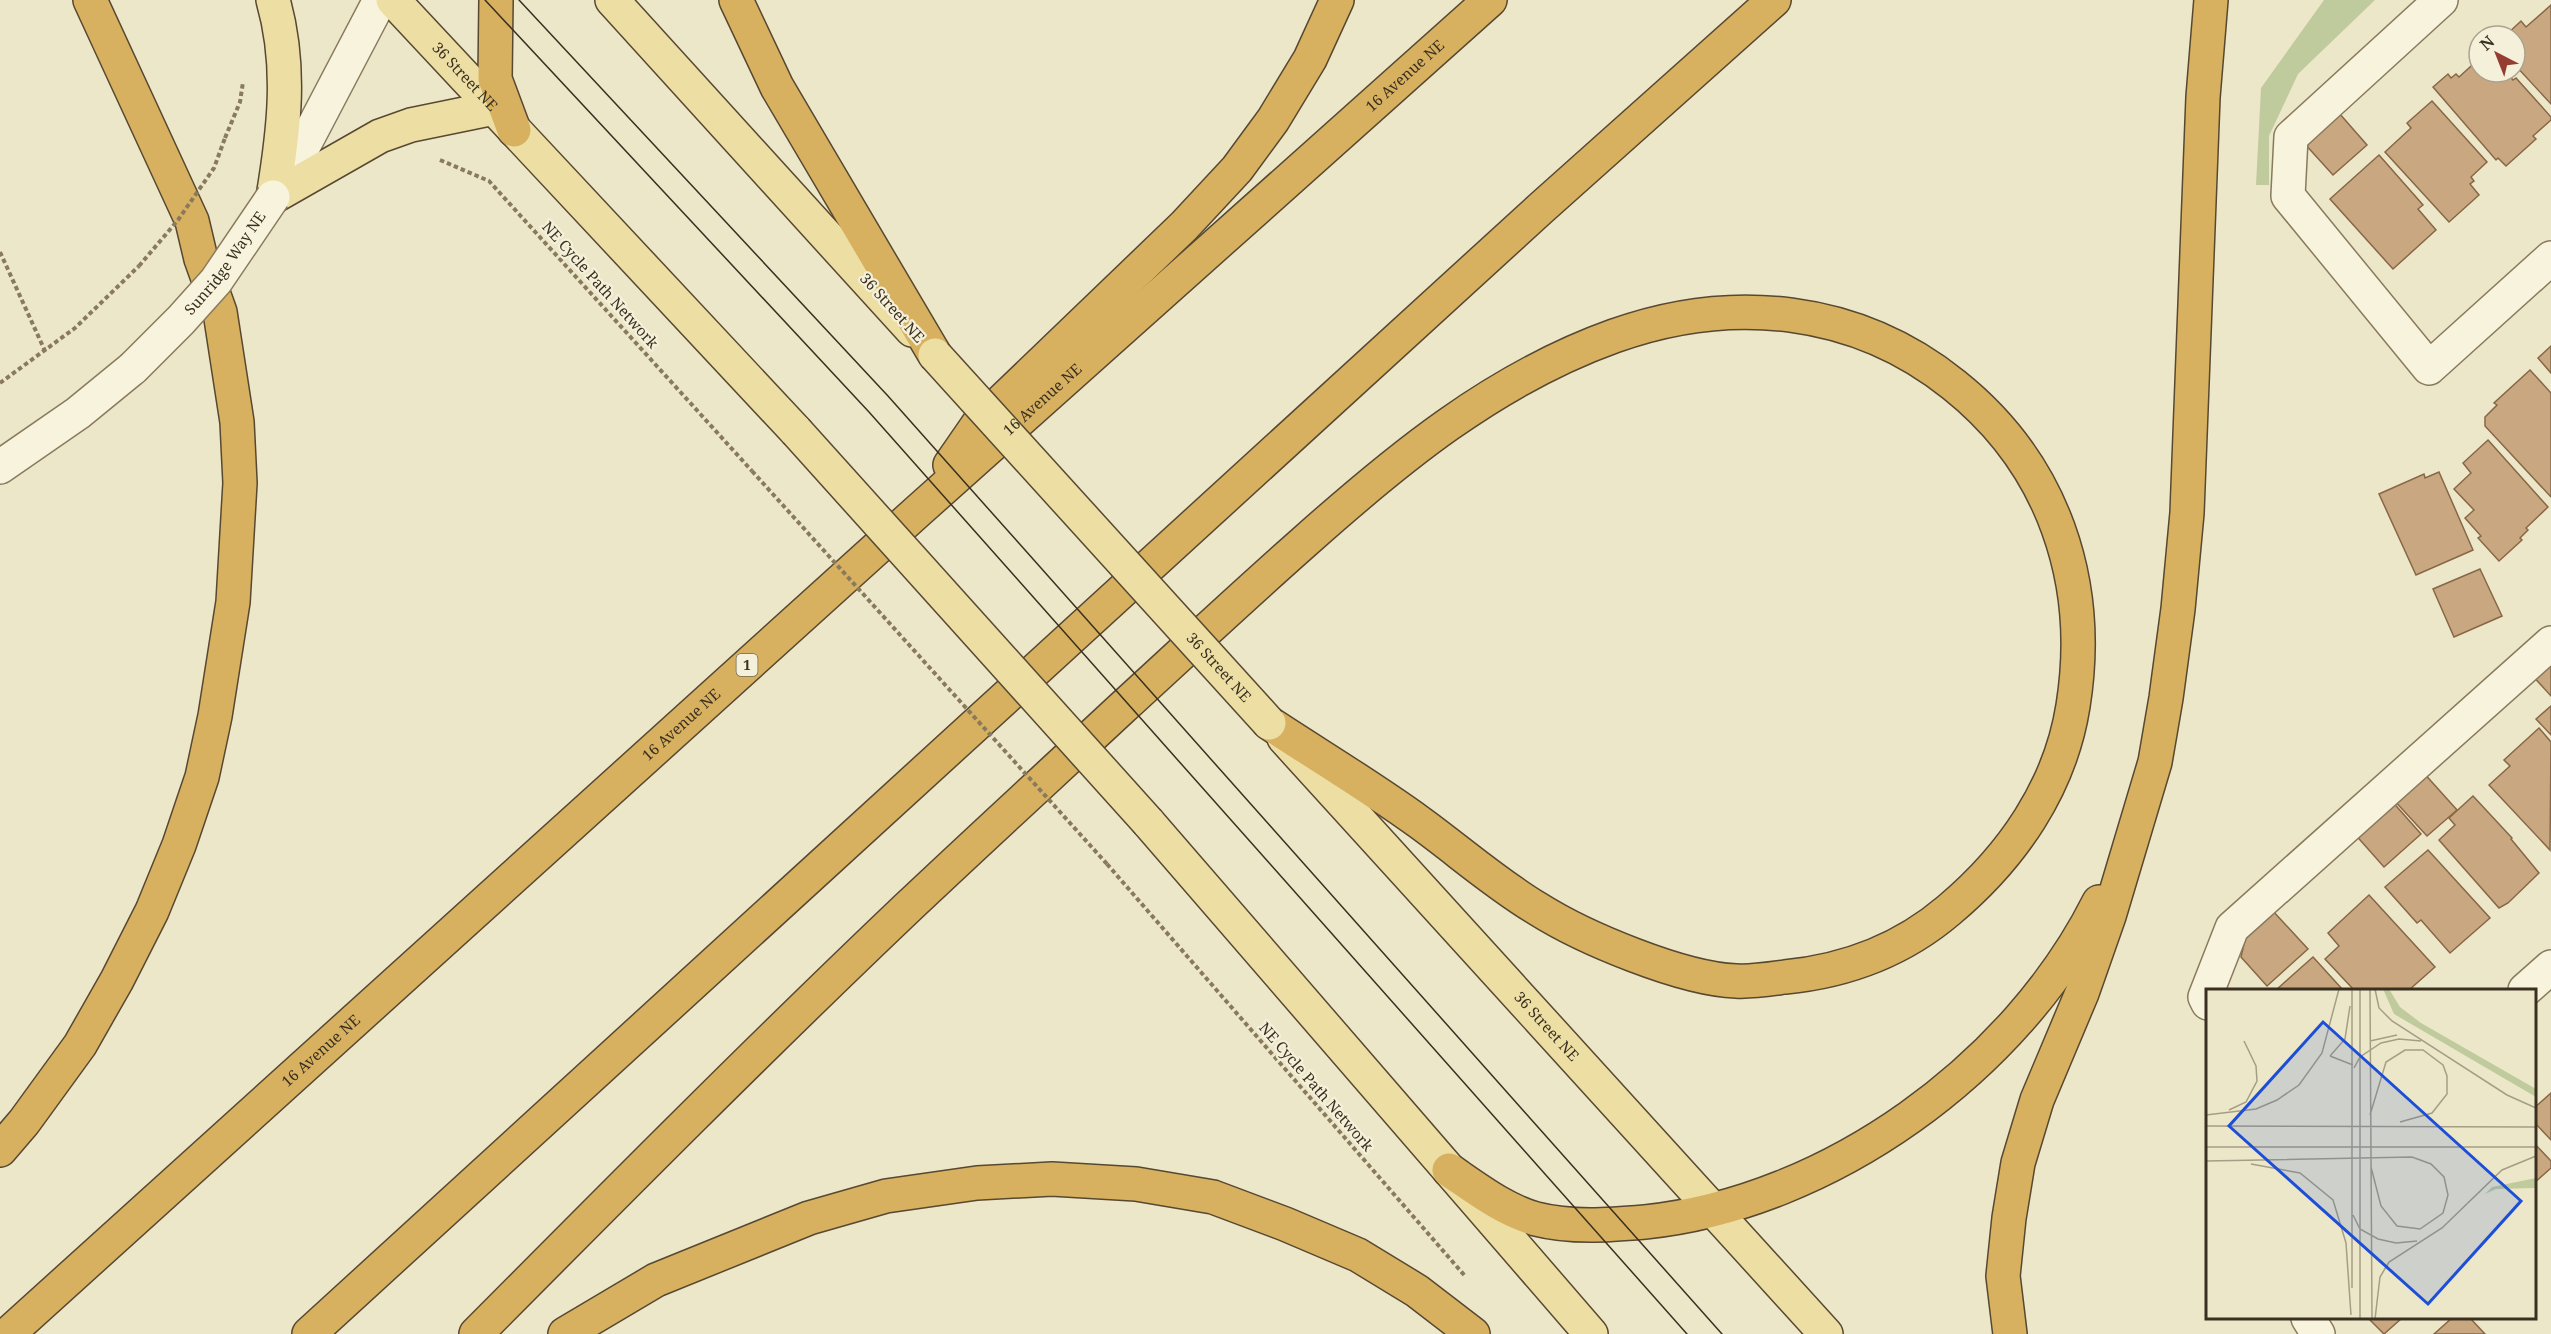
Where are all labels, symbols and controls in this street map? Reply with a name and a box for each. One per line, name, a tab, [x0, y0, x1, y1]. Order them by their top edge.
north arrow	[2467, 24, 2527, 84]
text: N	[2475, 30, 2499, 55]
street label: 16 Avenue NE	[1361, 35, 1448, 116]
street label: 36 Street NE	[428, 37, 503, 115]
street label: Sunridge Way NE	[179, 207, 269, 319]
street label: NE Cycle Path Network	[538, 216, 663, 352]
street label: 36 Street NE	[856, 268, 929, 346]
street label: 16 Avenue NE	[998, 359, 1086, 439]
street label: 36 Street NE	[1183, 628, 1256, 706]
road number: 1	[736, 654, 758, 676]
street label: 16 Avenue NE	[637, 684, 724, 765]
street label: 36 Street NE	[1510, 987, 1584, 1065]
inset map	[2206, 989, 2536, 1319]
street label: 16 Avenue NE	[277, 1010, 364, 1091]
street label: NE Cycle Path Network	[1255, 1018, 1378, 1155]

